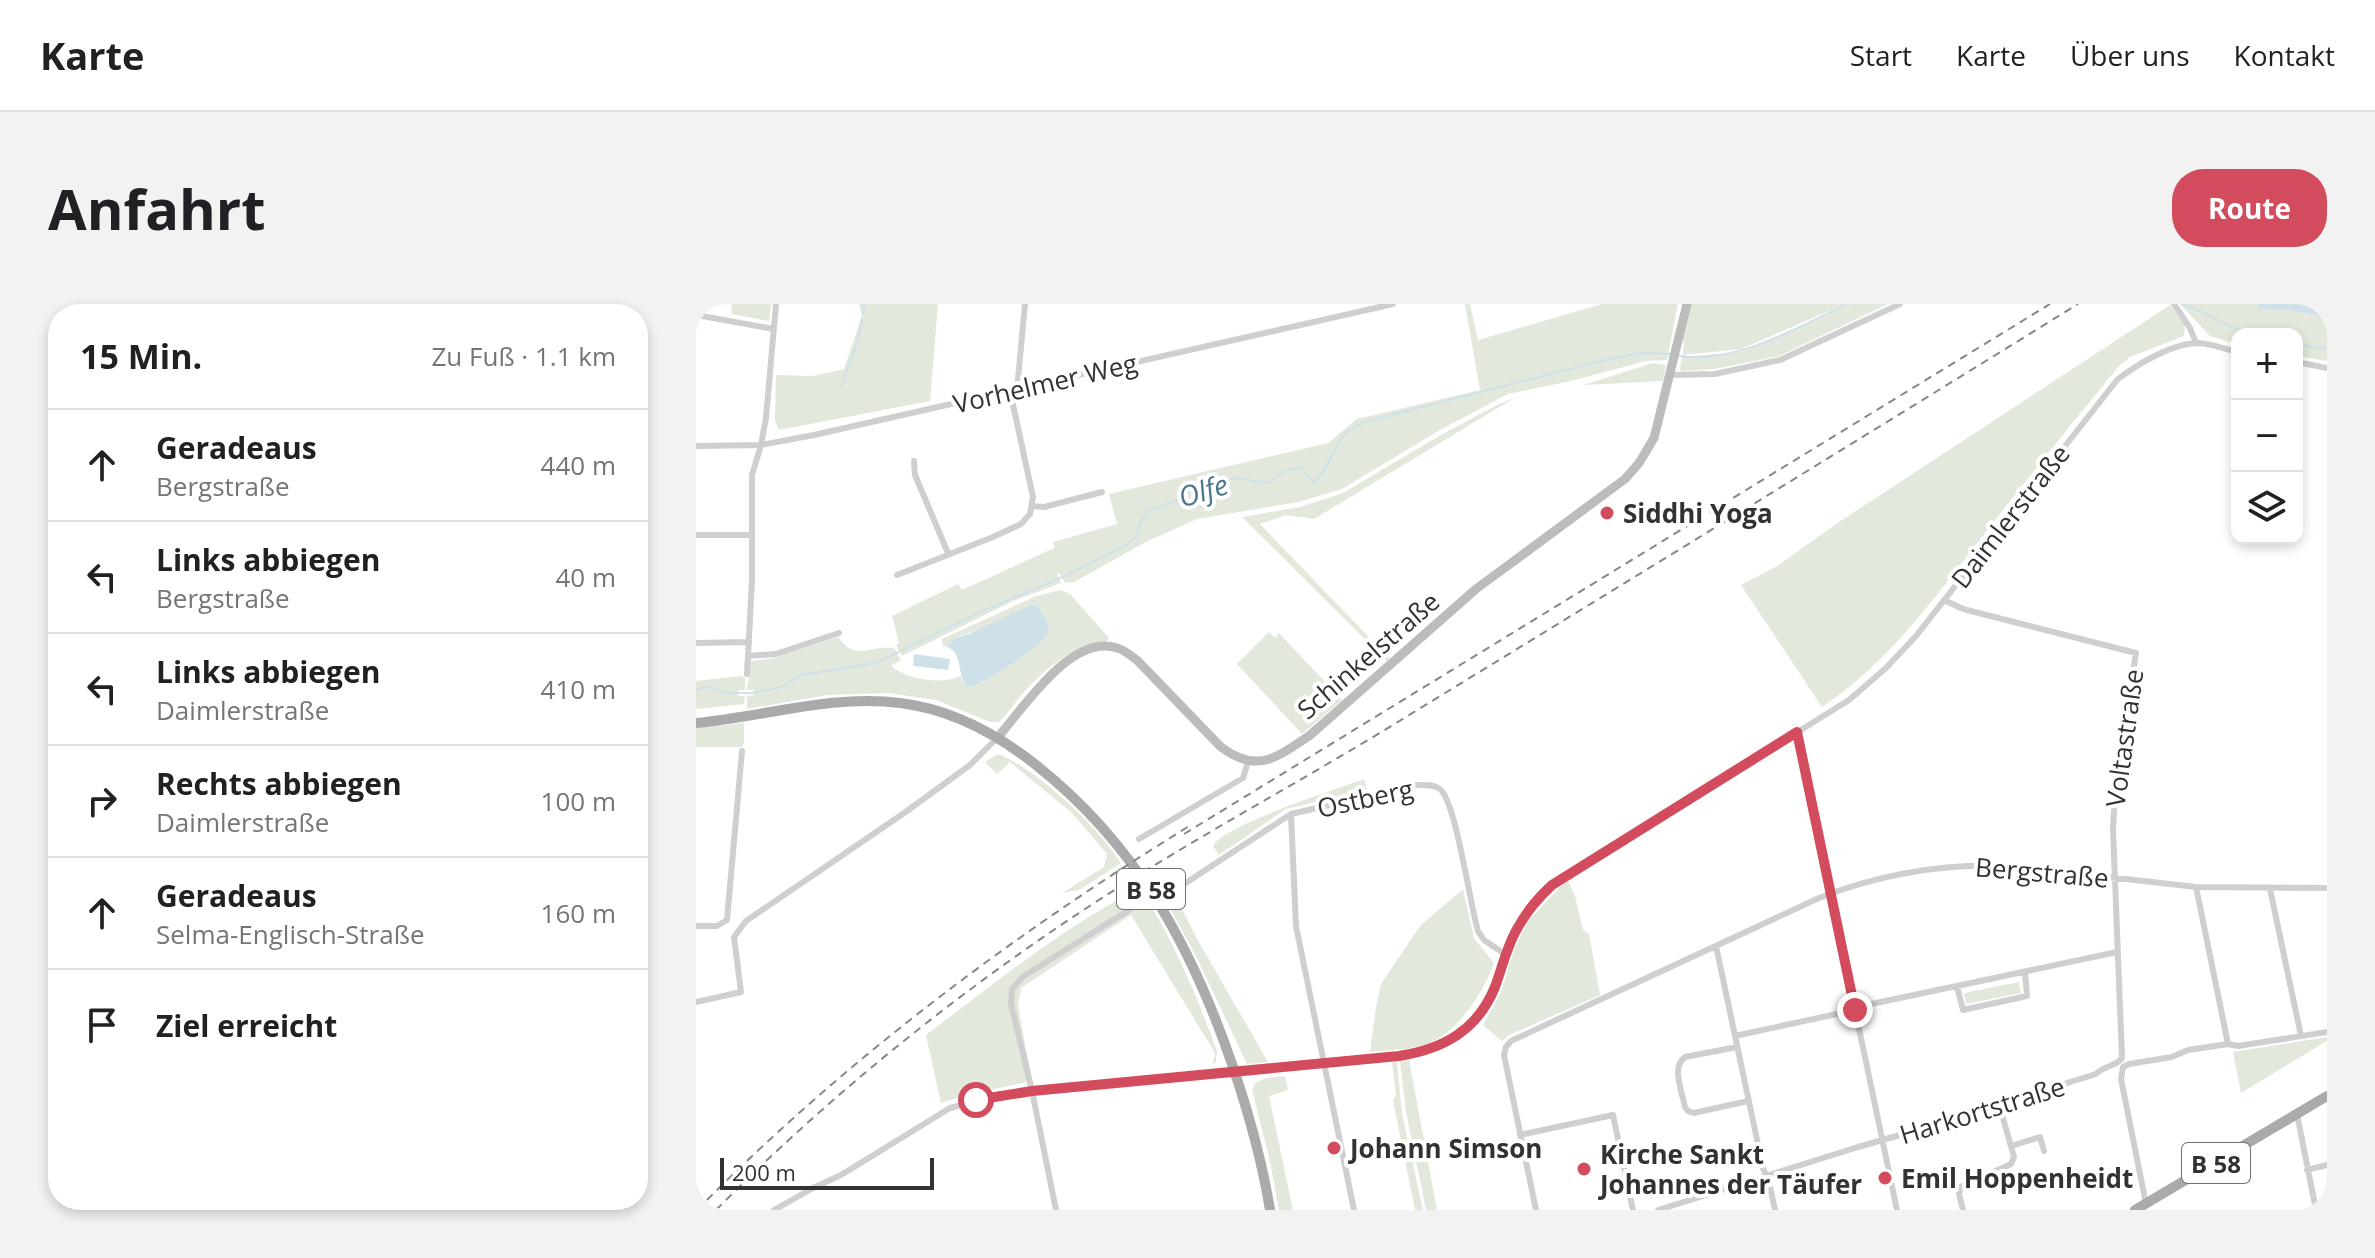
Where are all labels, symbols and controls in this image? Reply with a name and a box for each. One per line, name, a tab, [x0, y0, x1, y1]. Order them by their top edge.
text: Karte	[40, 29, 144, 81]
text: Start	[1850, 36, 1912, 74]
text: Karte	[1956, 36, 2026, 74]
text: Über uns	[2070, 36, 2190, 74]
text: Kontakt	[2234, 36, 2335, 74]
button: Route	[2172, 169, 2327, 247]
text: Anfahrt	[48, 170, 266, 246]
map controls	[2231, 328, 2303, 544]
button: +	[2231, 328, 2303, 400]
text: 15 Min.	[80, 333, 202, 379]
text: Zu Fuß · 1.1 km	[431, 338, 616, 374]
street label: Vorhelmer Weg	[950, 344, 1140, 422]
button: −	[2231, 400, 2303, 472]
text: Geradeaus	[156, 427, 317, 468]
street label: Daimlerstraße	[1942, 437, 2078, 595]
icon: ahead	[80, 443, 124, 487]
text: 440 m	[541, 447, 616, 483]
water label: Olfe	[1174, 465, 1232, 515]
text: Bergstraße	[156, 468, 290, 504]
button: layers	[2231, 472, 2303, 544]
place label: Siddhi Yoga	[1623, 495, 1773, 531]
marker: Siddhi Yoga	[1598, 504, 1616, 522]
text: Links abbiegen	[156, 539, 381, 580]
icon: left	[80, 555, 124, 599]
text: 40 m	[555, 559, 616, 595]
text: Bergstraße	[156, 580, 290, 616]
street label: Schinkelstraße	[1289, 583, 1447, 727]
text: Links abbiegen	[156, 651, 381, 692]
icon: left	[80, 667, 124, 711]
street label: Voltastraße	[2097, 667, 2151, 809]
text: 410 m	[541, 671, 616, 707]
text: Daimlerstraße	[156, 692, 329, 728]
text: Rechts abbiegen	[156, 763, 402, 804]
street label: Ostberg	[1314, 770, 1416, 826]
icon: right	[80, 779, 124, 823]
text: 100 m	[541, 783, 616, 819]
text: Daimlerstraße	[156, 804, 329, 840]
street label: Bergstraße	[1974, 848, 2110, 896]
road number: B 58	[1117, 869, 1185, 909]
text: Geradeaus	[156, 875, 317, 916]
icon: ahead	[80, 891, 124, 935]
text: 160 m	[541, 895, 616, 931]
text: Selma-Englisch-Straße	[156, 916, 424, 952]
route end	[1837, 992, 1873, 1028]
icon: arrive	[80, 1003, 124, 1047]
text: Ziel erreicht	[156, 1005, 337, 1046]
street label: Harkortstraße	[1895, 1068, 2069, 1152]
route start	[958, 1082, 994, 1118]
place label: Johann Simson	[1348, 1130, 1542, 1166]
place label: Kirche Sankt Johannes der Täufer	[1598, 1136, 1862, 1202]
marker: Johann Simson	[1325, 1139, 1343, 1157]
road number: B 58	[2182, 1143, 2250, 1183]
scale bar	[720, 1154, 934, 1190]
text: 200 m	[732, 1157, 796, 1187]
marker: Kirche Sankt Johannes der Täufer	[1575, 1160, 1593, 1178]
place label: Emil Hoppenheidt	[1901, 1160, 2133, 1196]
marker: Emil Hoppenheidt	[1876, 1169, 1894, 1187]

